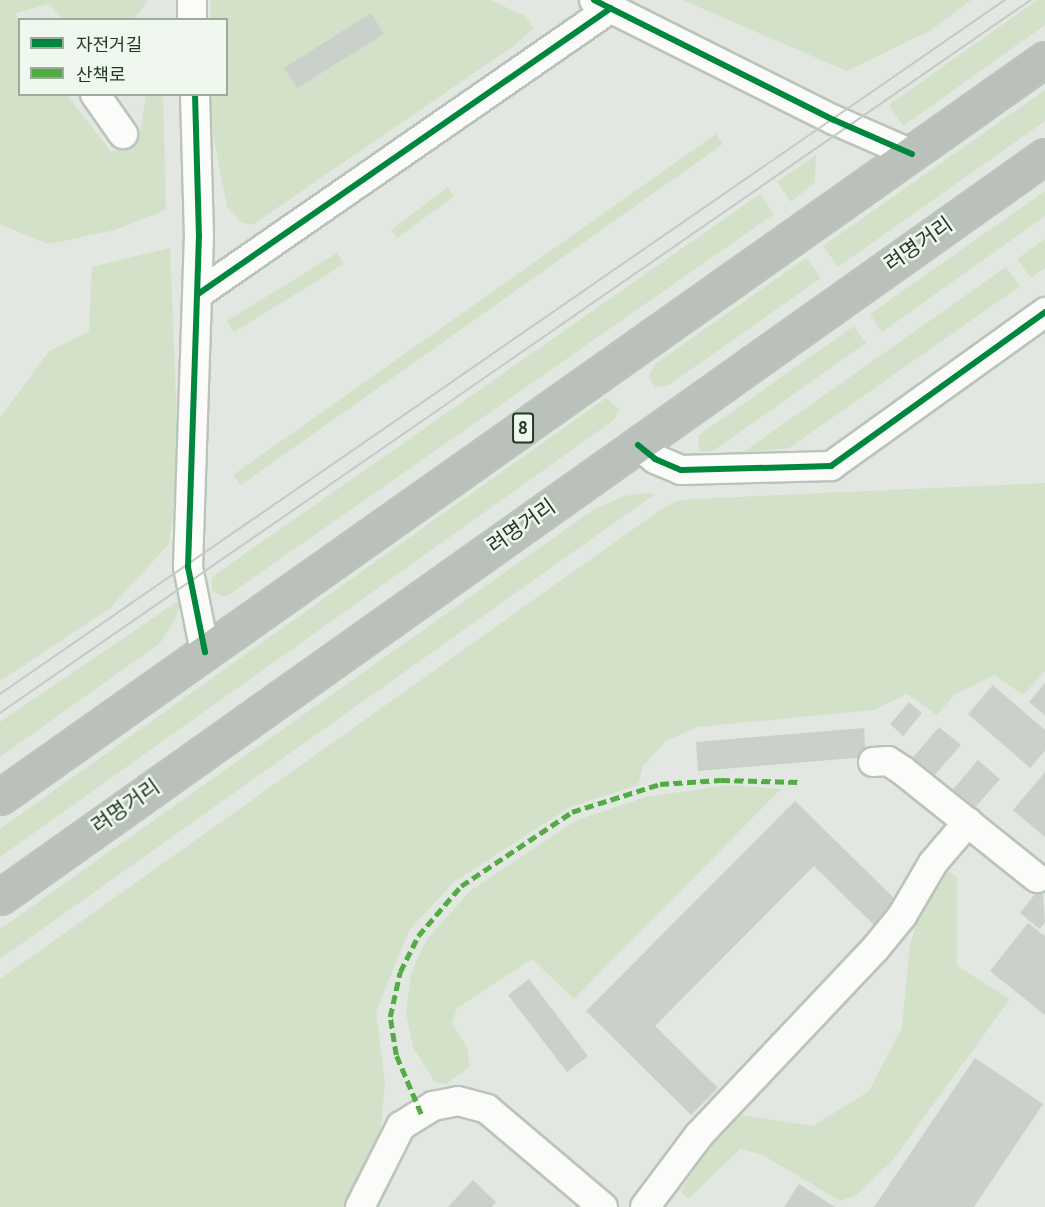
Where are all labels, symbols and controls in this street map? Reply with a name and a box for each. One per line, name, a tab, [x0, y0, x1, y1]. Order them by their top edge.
legend	[18, 18, 228, 96]
text: 자전거길	[76, 37, 142, 55]
text: 산책로	[76, 67, 126, 85]
street label: 려명거리	[880, 213, 958, 277]
road number: 8	[511, 411, 535, 445]
street label: 려명거리	[483, 495, 561, 559]
street label: 려명거리	[87, 775, 165, 839]

